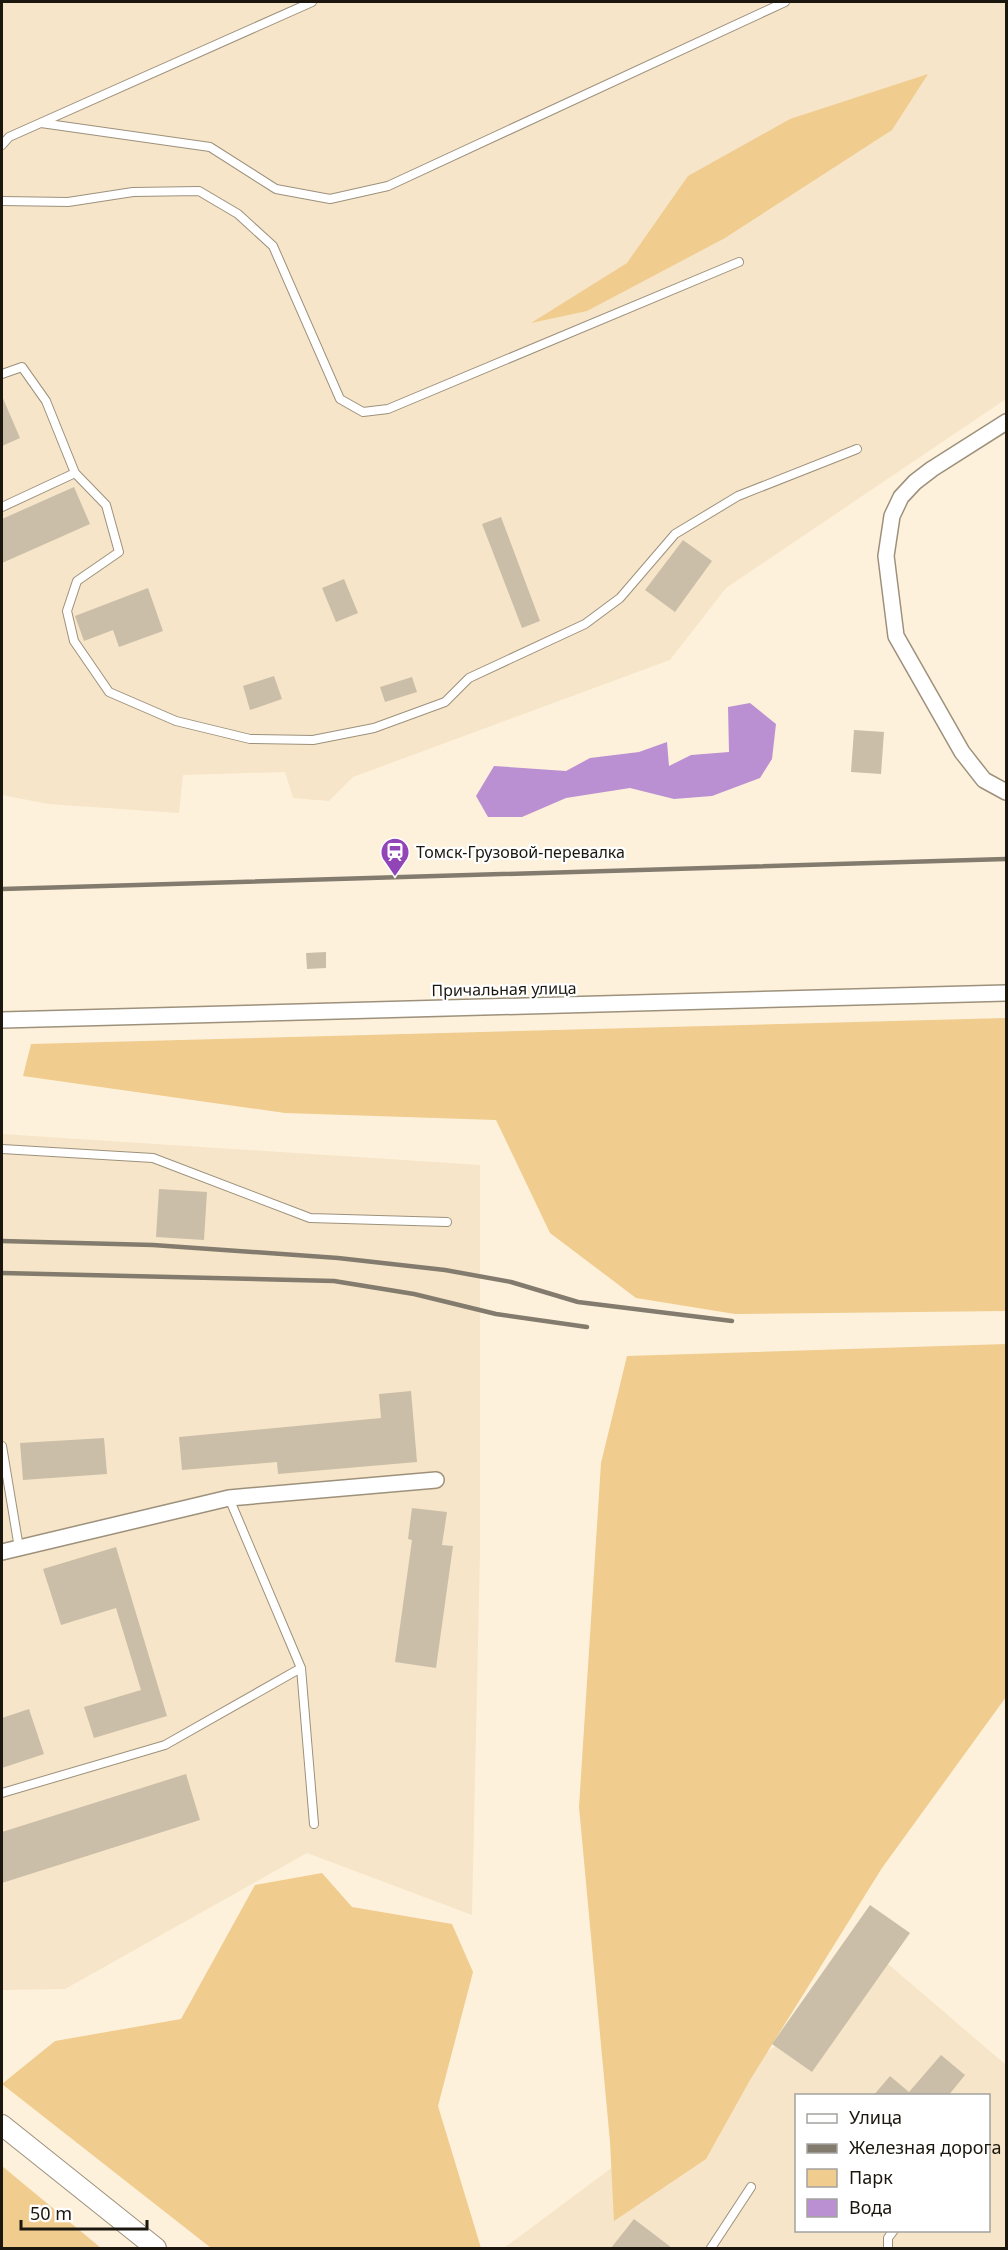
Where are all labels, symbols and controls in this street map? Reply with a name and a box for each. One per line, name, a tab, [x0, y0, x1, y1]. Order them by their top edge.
station icon: Томск-Грузовой-перевалка	[379, 836, 411, 878]
place label: Томск-Грузовой-перевалка	[416, 841, 625, 863]
street label: Причальная улица	[431, 977, 577, 1001]
legend	[795, 2094, 990, 2232]
text: Улица	[849, 2105, 902, 2129]
text: Железная дорога	[849, 2135, 1001, 2159]
text: Парк	[849, 2165, 893, 2189]
scale bar	[21, 2193, 147, 2231]
text: Вода	[849, 2195, 892, 2219]
text: 50 m	[30, 2201, 72, 2225]

